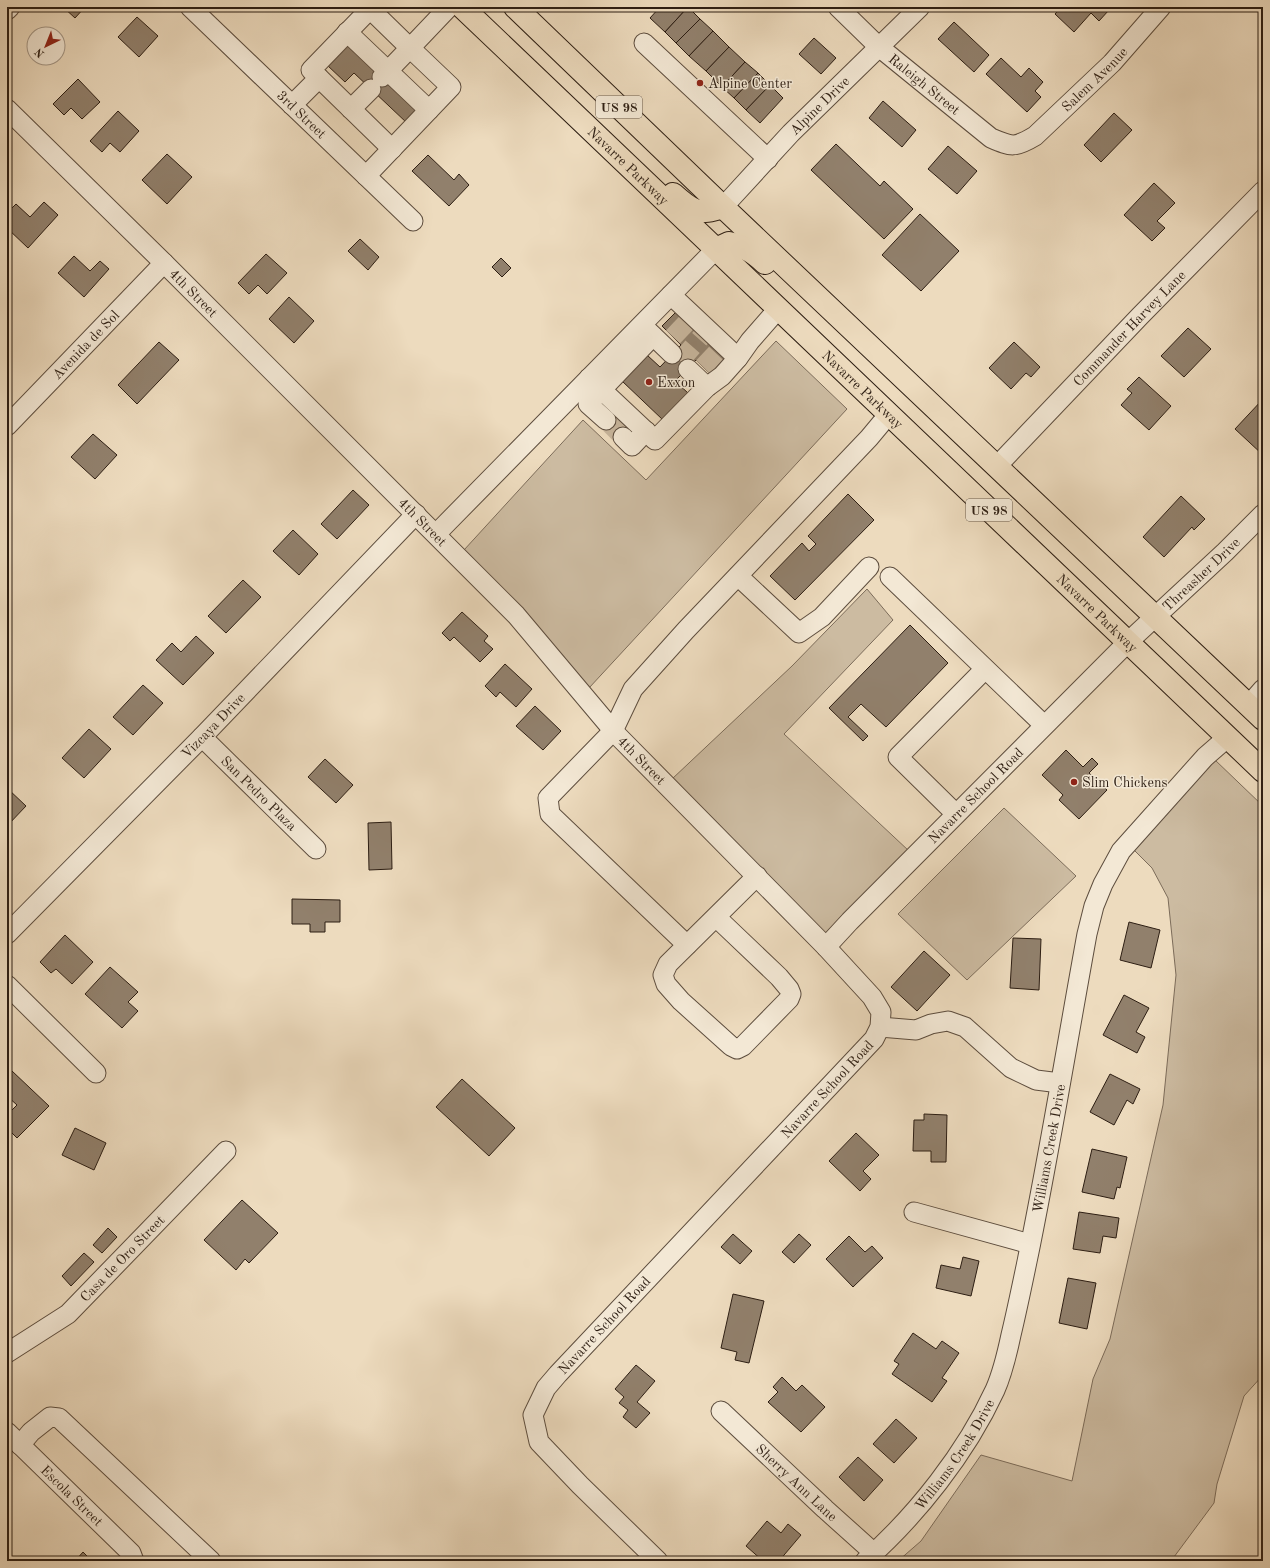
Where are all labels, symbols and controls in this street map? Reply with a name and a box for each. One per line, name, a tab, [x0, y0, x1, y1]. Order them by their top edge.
north arrow	[26, 26, 66, 66]
text: N	[33, 45, 47, 59]
street label: Salem Avenue	[1060, 45, 1130, 115]
street label: Raleigh Street	[886, 52, 962, 118]
street label: Alpine Drive	[787, 74, 852, 138]
place label: Alpine Center	[708, 77, 792, 91]
marker: Alpine Center	[695, 78, 705, 88]
street label: 3rd Street	[274, 88, 329, 142]
road number: US 98	[596, 96, 642, 118]
street label: Navarre Parkway	[584, 125, 672, 209]
street label: 4th Street	[166, 267, 220, 320]
street label: Commander Harvey Lane	[1071, 268, 1189, 389]
street label: Avenida de Sol	[50, 308, 122, 382]
street label: Navarre Parkway	[819, 348, 906, 432]
place label: Exxon	[657, 376, 696, 390]
marker: Exxon	[644, 377, 654, 387]
street label: 4th Street	[395, 496, 449, 549]
road number: US 98	[966, 499, 1012, 521]
street label: Threasher Drive	[1160, 535, 1243, 614]
street label: Navarre Parkway	[1053, 572, 1140, 656]
street label: Vizcaya Drive	[179, 691, 248, 761]
street label: 4th Street	[615, 734, 668, 788]
street label: Navarre School Road	[926, 746, 1026, 846]
street label: San Pedro Plaza	[218, 754, 299, 834]
place label: Slim Chickens	[1082, 776, 1168, 790]
marker: Slim Chickens	[1069, 777, 1079, 787]
street label: Navarre School Road	[779, 1038, 877, 1141]
street label: Williams Creek Drive	[1031, 1083, 1068, 1214]
street label: Casa de Oro Street	[78, 1213, 168, 1305]
street label: Navarre School Road	[556, 1274, 654, 1377]
street label: Williams Creek Drive	[913, 1397, 997, 1513]
street label: Sherry Ann Lane	[753, 1442, 839, 1524]
street label: Escola Street	[38, 1463, 105, 1529]

